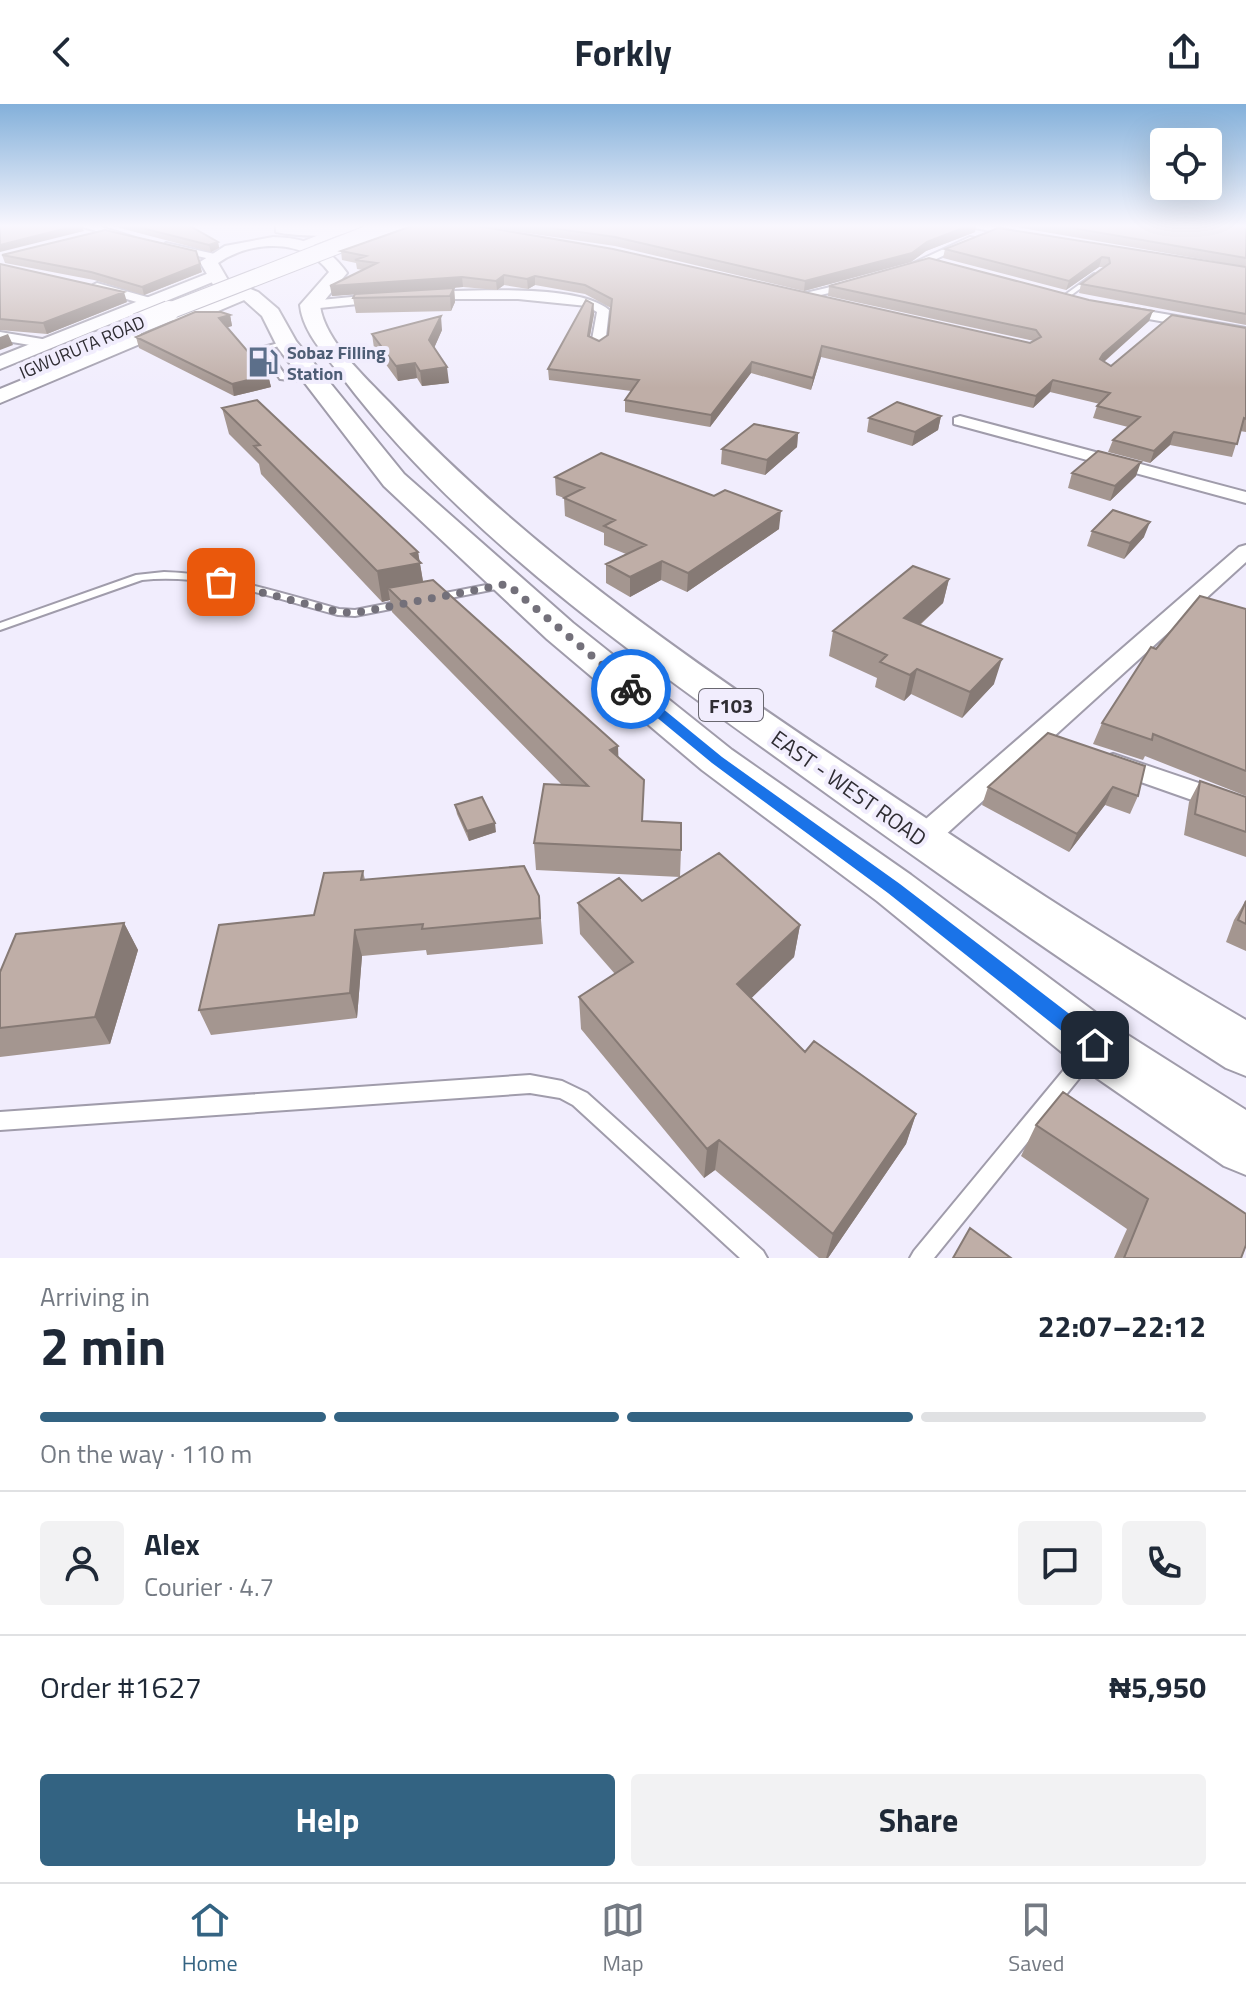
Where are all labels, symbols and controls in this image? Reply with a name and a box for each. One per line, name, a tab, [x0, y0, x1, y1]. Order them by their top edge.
text: Forkly	[574, 25, 672, 80]
icon: back	[40, 30, 84, 74]
icon: share	[1162, 30, 1206, 74]
map controls	[1150, 128, 1222, 200]
button: locate	[1150, 128, 1222, 200]
street label: IGWURUTA ROAD	[15, 308, 149, 386]
place label: Sobaz Filling Station	[287, 339, 386, 387]
fuel station icon: Sobaz Filling Station	[246, 345, 280, 379]
pin	[187, 548, 255, 616]
icon: bag	[199, 560, 243, 604]
courier	[591, 649, 671, 729]
icon: bike	[609, 667, 653, 711]
road number: F103	[699, 689, 763, 721]
street label: EAST - WEST ROAD	[764, 722, 934, 854]
pin	[1061, 1011, 1129, 1079]
icon: home	[1073, 1023, 1117, 1067]
text: Arriving in	[40, 1277, 150, 1316]
text: 22:07–22:12	[1038, 1303, 1206, 1349]
text: 2 min	[40, 1306, 166, 1385]
text: On the way · 110 m	[40, 1434, 252, 1473]
button: person	[40, 1521, 124, 1605]
text: Alex	[144, 1521, 200, 1567]
button: chat	[1018, 1521, 1102, 1605]
button: phone	[1122, 1521, 1206, 1605]
text: Courier · 4.7	[144, 1567, 274, 1606]
text: Order #1627	[40, 1664, 202, 1710]
text: ₦5,950	[1109, 1664, 1206, 1710]
button: Help	[40, 1774, 615, 1866]
button: Share	[631, 1774, 1206, 1866]
tab: Home	[182, 1898, 238, 1980]
tab: Map	[601, 1898, 645, 1980]
tab: Saved	[1008, 1898, 1064, 1980]

